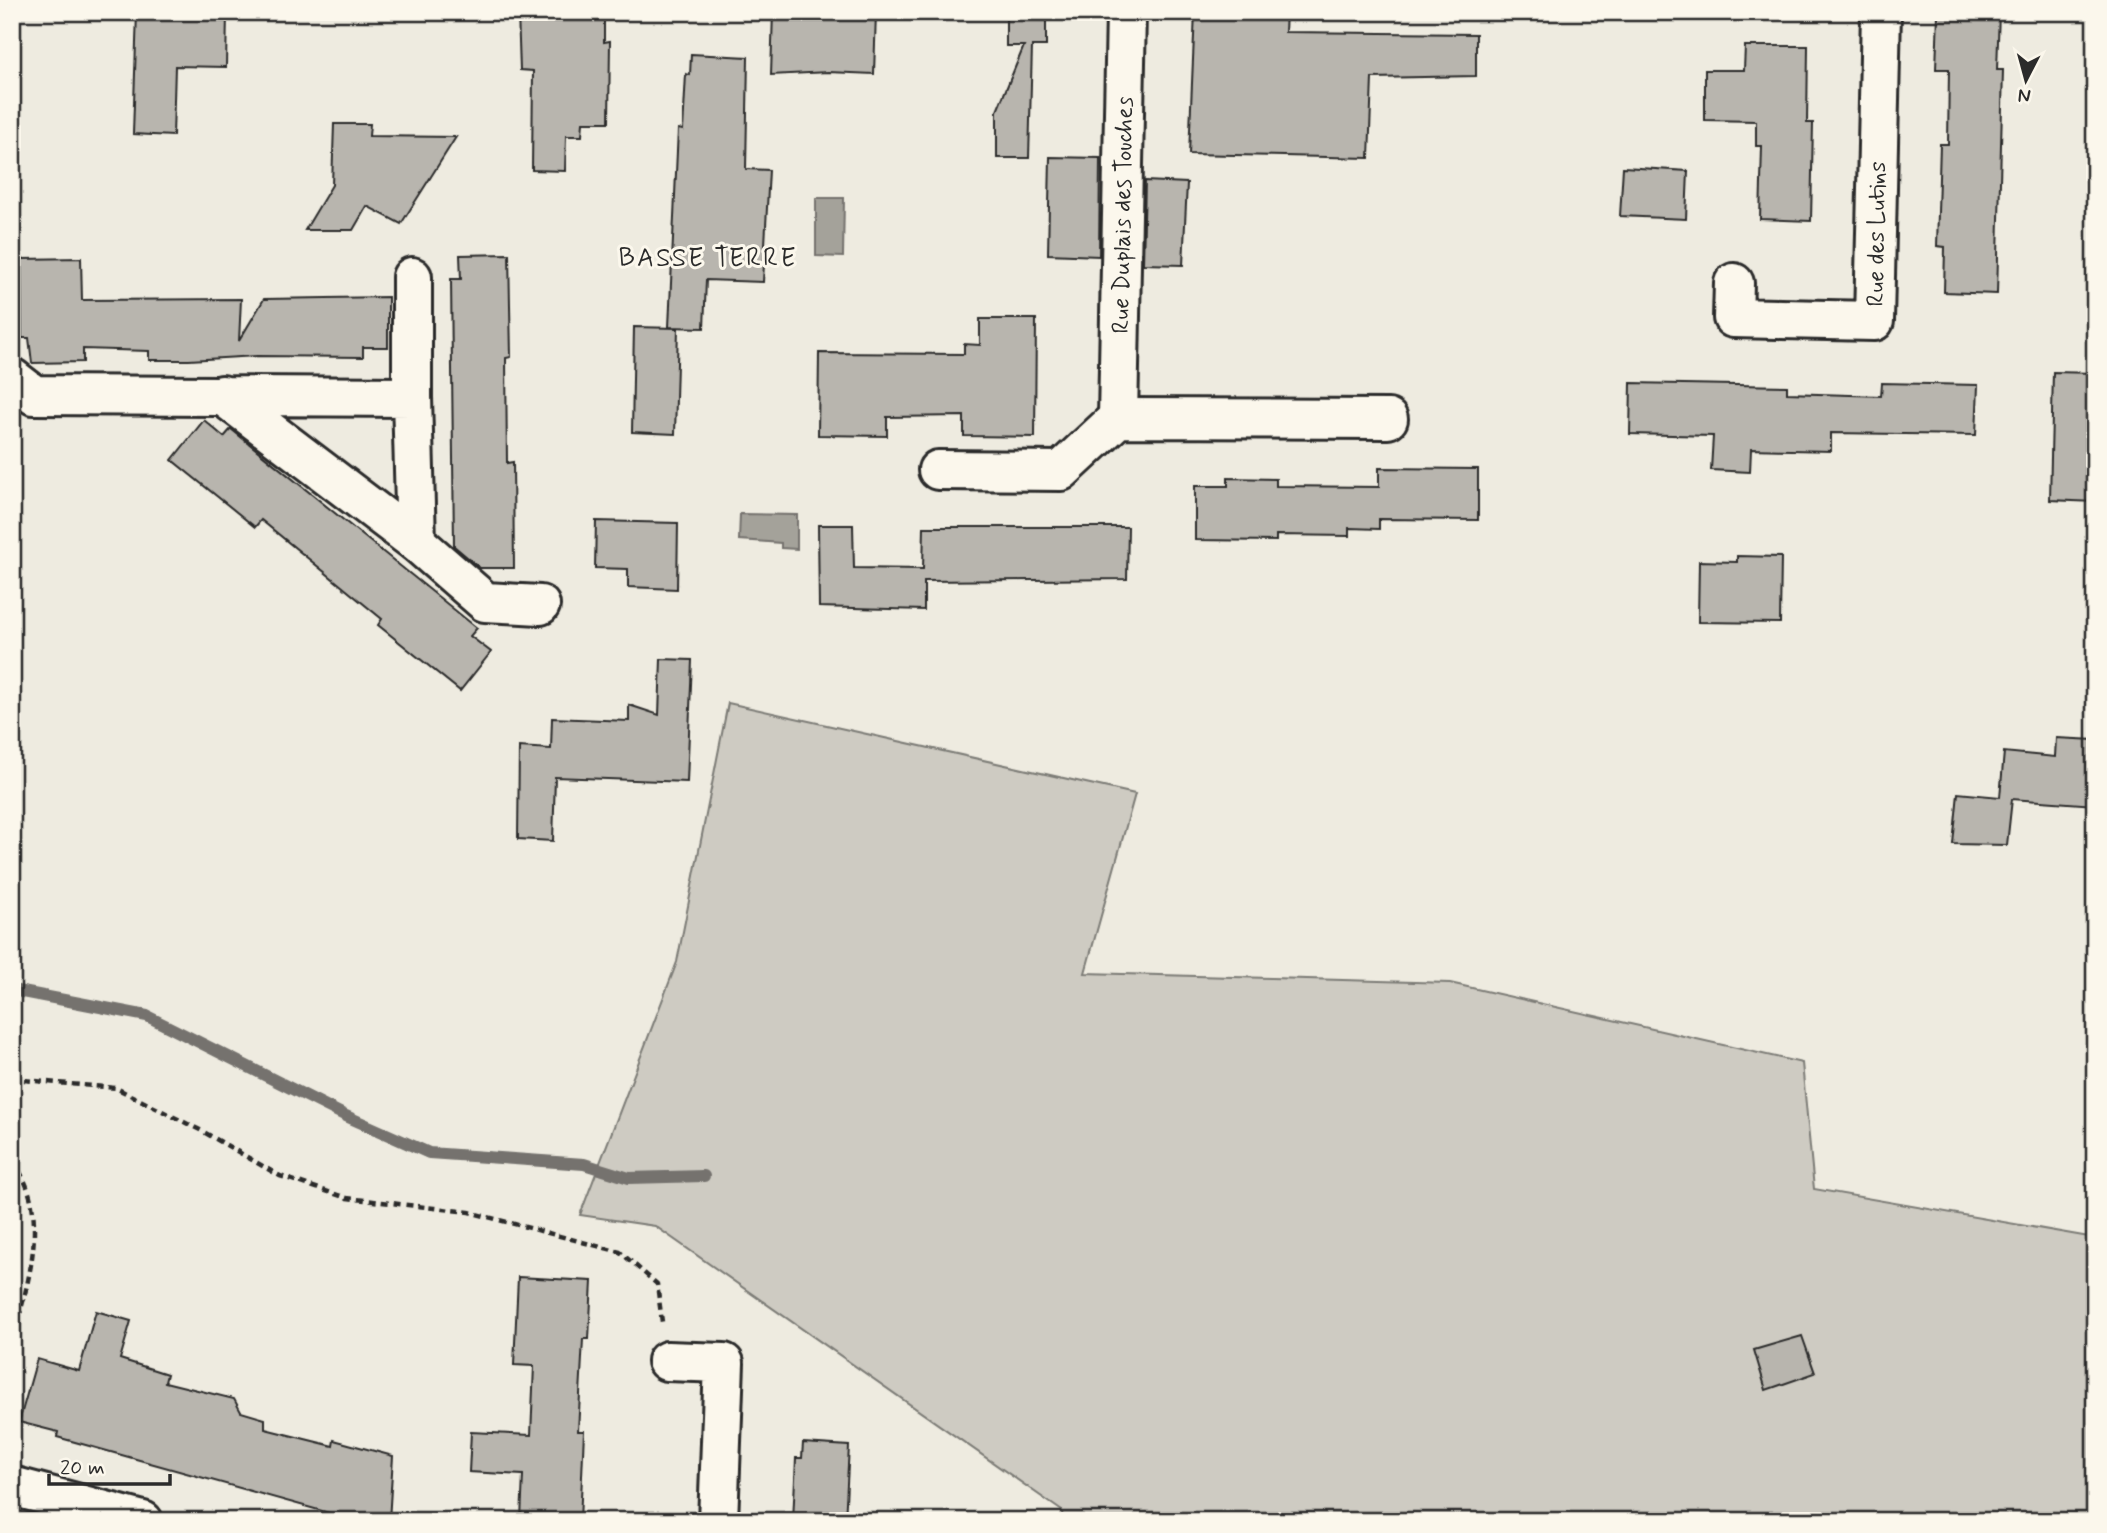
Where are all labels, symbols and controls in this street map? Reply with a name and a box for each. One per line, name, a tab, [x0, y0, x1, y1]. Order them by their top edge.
north arrow	[1992, 46, 2062, 116]
text: N	[2017, 82, 2032, 109]
street label: Rue Duplais des Touches	[1106, 96, 1141, 334]
street label: Rue des Lutins	[1861, 161, 1894, 307]
district label: BASSE TERRE	[619, 242, 797, 276]
scale bar	[49, 1442, 170, 1486]
text: 20 m	[60, 1454, 105, 1482]

